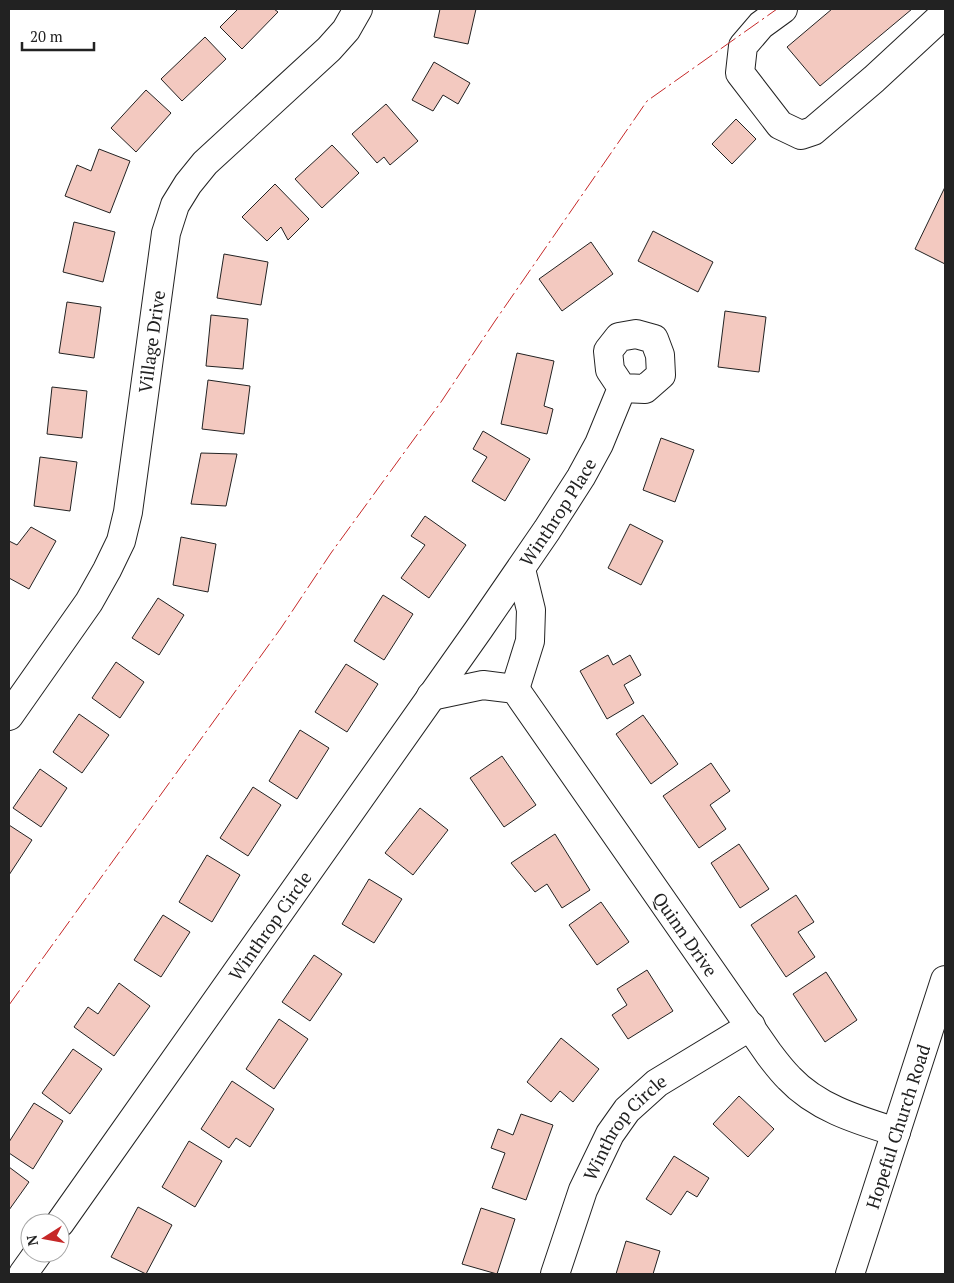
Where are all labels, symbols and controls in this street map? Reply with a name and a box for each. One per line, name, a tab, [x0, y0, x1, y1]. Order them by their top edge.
scale bar	[22, 20, 95, 52]
text: 20 m	[30, 26, 63, 46]
street label: Village Drive	[132, 289, 170, 395]
street label: Winthrop Place	[514, 454, 601, 571]
street label: Winthrop Circle	[223, 866, 317, 985]
street label: Quinn Drive	[648, 887, 723, 981]
street label: Hopeful Church Road	[860, 1041, 935, 1212]
street label: Winthrop Circle	[577, 1068, 671, 1184]
north arrow	[20, 1213, 70, 1263]
text: N	[21, 1233, 42, 1248]

